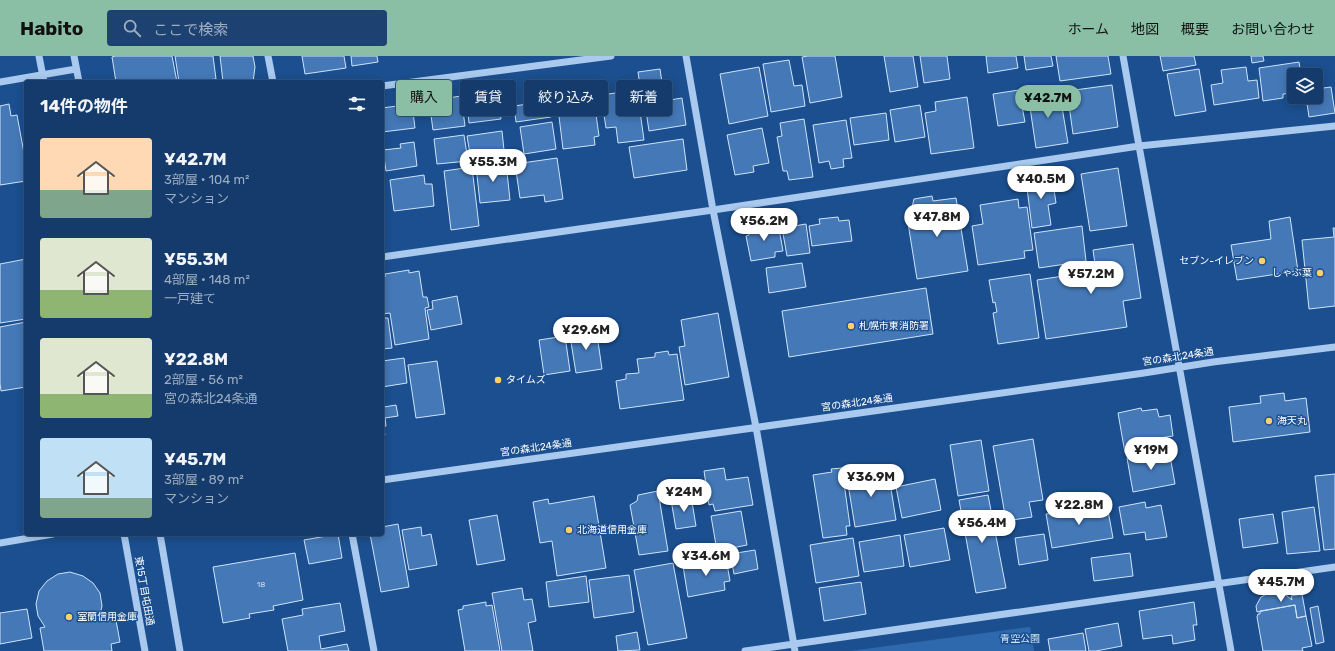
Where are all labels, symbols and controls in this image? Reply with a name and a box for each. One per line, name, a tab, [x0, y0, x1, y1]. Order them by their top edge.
search box	[107, 10, 387, 46]
text: Habito	[20, 17, 83, 40]
icon: search	[121, 17, 143, 39]
text: ここで検索	[153, 21, 228, 39]
text: ホーム	[1067, 21, 1109, 38]
text: 地図	[1131, 21, 1159, 38]
text: 概要	[1181, 21, 1209, 38]
text: お問い合わせ	[1231, 21, 1315, 38]
map controls	[1287, 68, 1323, 104]
button: layers	[1287, 68, 1323, 104]
chip: 購入	[396, 80, 452, 116]
chip: 賃貸	[460, 80, 516, 116]
chip: 絞り込み	[524, 80, 608, 116]
chip: 新着	[616, 80, 672, 116]
pin: ¥42.7M	[1015, 85, 1081, 119]
text: ¥42.7M	[1024, 90, 1072, 105]
icon: filters	[346, 93, 368, 115]
text: 14件の物件	[40, 96, 128, 116]
text: ¥42.7M	[164, 149, 227, 169]
pin: ¥55.3M	[460, 149, 526, 183]
icon: home	[72, 154, 120, 202]
text: ¥55.3M	[469, 154, 517, 169]
pin: ¥40.5M	[1008, 166, 1074, 200]
text: ¥40.5M	[1016, 171, 1066, 186]
text: 3部屋 · 104 m²	[164, 172, 250, 187]
text: マンション	[164, 191, 229, 206]
pin: ¥47.8M	[904, 204, 970, 238]
pin: ¥56.2M	[731, 208, 797, 242]
text: ¥47.8M	[913, 209, 961, 224]
text: ¥56.2M	[740, 213, 788, 228]
text: ¥55.3M	[164, 249, 228, 269]
icon: home	[72, 254, 120, 302]
place label: セブン-イレブン	[1179, 255, 1254, 267]
marker: セブン-イレブン	[1257, 256, 1267, 266]
pin: ¥57.2M	[1058, 261, 1124, 295]
text: ¥57.2M	[1068, 266, 1114, 281]
place label: しゃぶ葉	[1272, 267, 1312, 279]
marker: しゃぶ葉	[1315, 268, 1325, 278]
text: 4部屋 · 148 m²	[164, 272, 250, 287]
text: 一戸建て	[164, 291, 216, 306]
pin: ¥29.6M	[553, 317, 619, 351]
place label: 札幌市東消防署	[859, 320, 929, 332]
marker: 札幌市東消防署	[846, 321, 856, 331]
text: ¥29.6M	[562, 322, 610, 337]
street label: 宮の森北24条通	[1142, 345, 1214, 369]
text: ¥22.8M	[164, 349, 228, 369]
icon: home	[72, 354, 120, 402]
text: 2部屋 · 56 m²	[164, 372, 243, 387]
place label: タイムズ	[506, 374, 546, 386]
marker: タイムズ	[493, 375, 503, 385]
text: 宮の森北24条通	[164, 391, 258, 406]
street label: 宮の森北24条通	[821, 392, 893, 414]
place label: 海天丸	[1277, 415, 1307, 427]
marker: 海天丸	[1264, 416, 1274, 426]
street label: 宮の森北24条通	[500, 437, 572, 459]
pin: ¥19M	[1127, 437, 1175, 471]
text: ¥19M	[1134, 442, 1168, 457]
text: ¥45.7M	[164, 449, 226, 469]
icon: home	[72, 454, 120, 502]
pin: ¥36.9M	[838, 464, 904, 498]
text: ¥36.9M	[847, 469, 895, 484]
text: 3部屋 · 89 m²	[164, 472, 244, 487]
pin: ¥24M	[660, 479, 708, 513]
text: ¥24M	[666, 484, 703, 499]
text: マンション	[164, 491, 229, 506]
pin: ¥22.8M	[1046, 492, 1112, 526]
text: ¥22.8M	[1054, 497, 1104, 512]
pin: ¥56.4M	[949, 510, 1015, 544]
text: ¥56.4M	[957, 515, 1007, 530]
place label: 北海道信用金庫	[577, 524, 647, 536]
marker: 北海道信用金庫	[564, 525, 574, 535]
pin: ¥34.6M	[673, 543, 739, 577]
text: ¥34.6M	[681, 548, 731, 563]
street label: 東15丁目屯田通	[132, 555, 156, 627]
pin: ¥45.7M	[1248, 569, 1314, 603]
text: ¥45.7M	[1257, 574, 1305, 589]
house number: 18	[257, 580, 265, 589]
place label: 室蘭信用金庫	[77, 611, 137, 623]
marker: 室蘭信用金庫	[64, 612, 74, 622]
park label: 青空公園	[1000, 633, 1040, 645]

